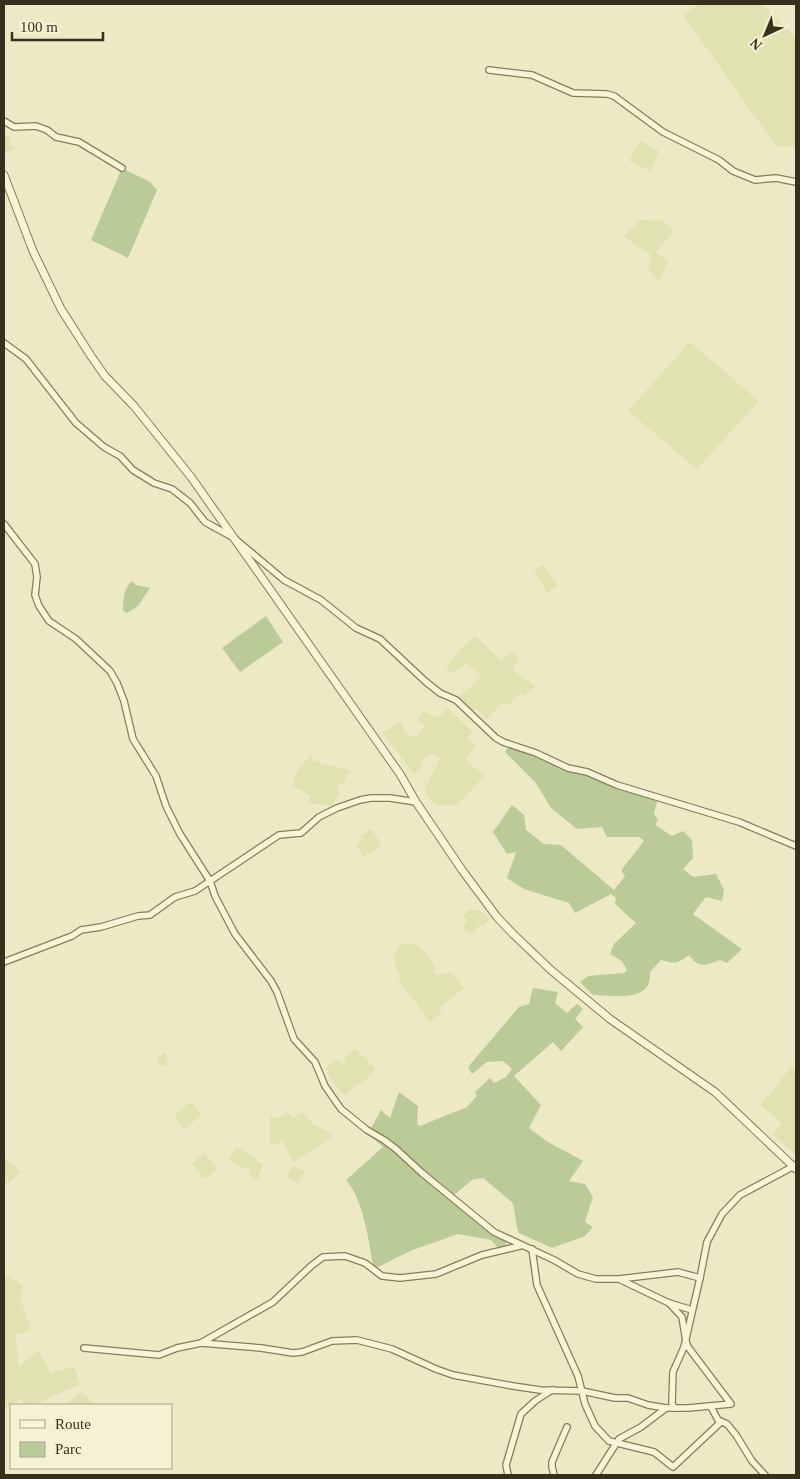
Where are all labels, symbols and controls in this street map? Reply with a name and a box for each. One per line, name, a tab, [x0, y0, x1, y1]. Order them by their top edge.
scale bar	[12, 10, 104, 42]
north arrow	[740, 10, 790, 60]
text: 100 m	[20, 19, 58, 35]
text: N	[747, 35, 765, 53]
legend	[10, 1404, 172, 1469]
text: Route	[55, 1416, 91, 1432]
text: Parc	[55, 1441, 82, 1457]

